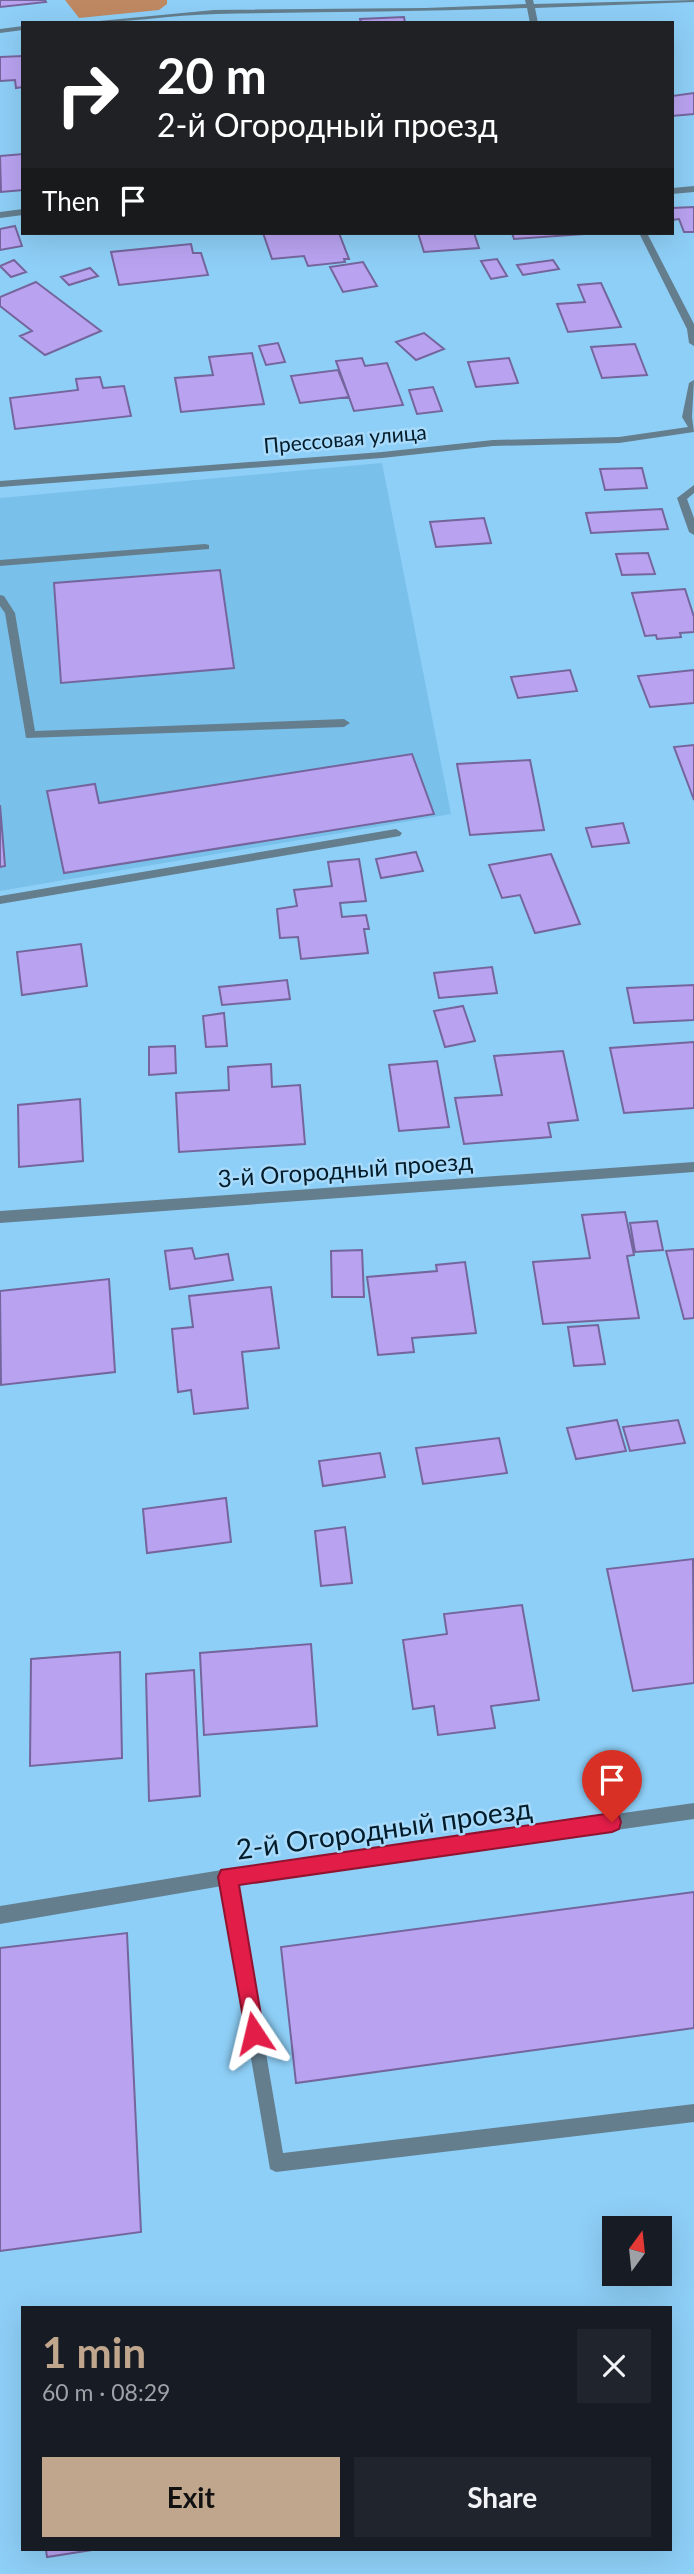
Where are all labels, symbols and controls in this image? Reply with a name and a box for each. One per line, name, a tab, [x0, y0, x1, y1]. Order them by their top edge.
text: 20 m	[157, 46, 267, 104]
icon: right	[42, 49, 133, 140]
text: 2-й Огородный проезд	[157, 105, 498, 144]
icon: arrive	[114, 182, 152, 220]
text: Then	[42, 185, 100, 217]
street label: Прессовая улица	[262, 418, 428, 458]
street label: 3-й Огородный проезд	[216, 1146, 474, 1192]
pin	[582, 1750, 642, 1822]
icon: arrive	[593, 1761, 631, 1799]
street label: 2-й Огородный проезд	[234, 1790, 534, 1866]
position arrow	[217, 1996, 291, 2070]
north arrow	[602, 2216, 672, 2286]
map controls	[602, 2216, 672, 2286]
text: 1 min	[42, 2327, 146, 2377]
button: close	[577, 2329, 651, 2403]
text: 60 m · 08:29	[42, 2378, 170, 2406]
button: Exit	[42, 2457, 340, 2537]
button: Share	[354, 2457, 651, 2537]

